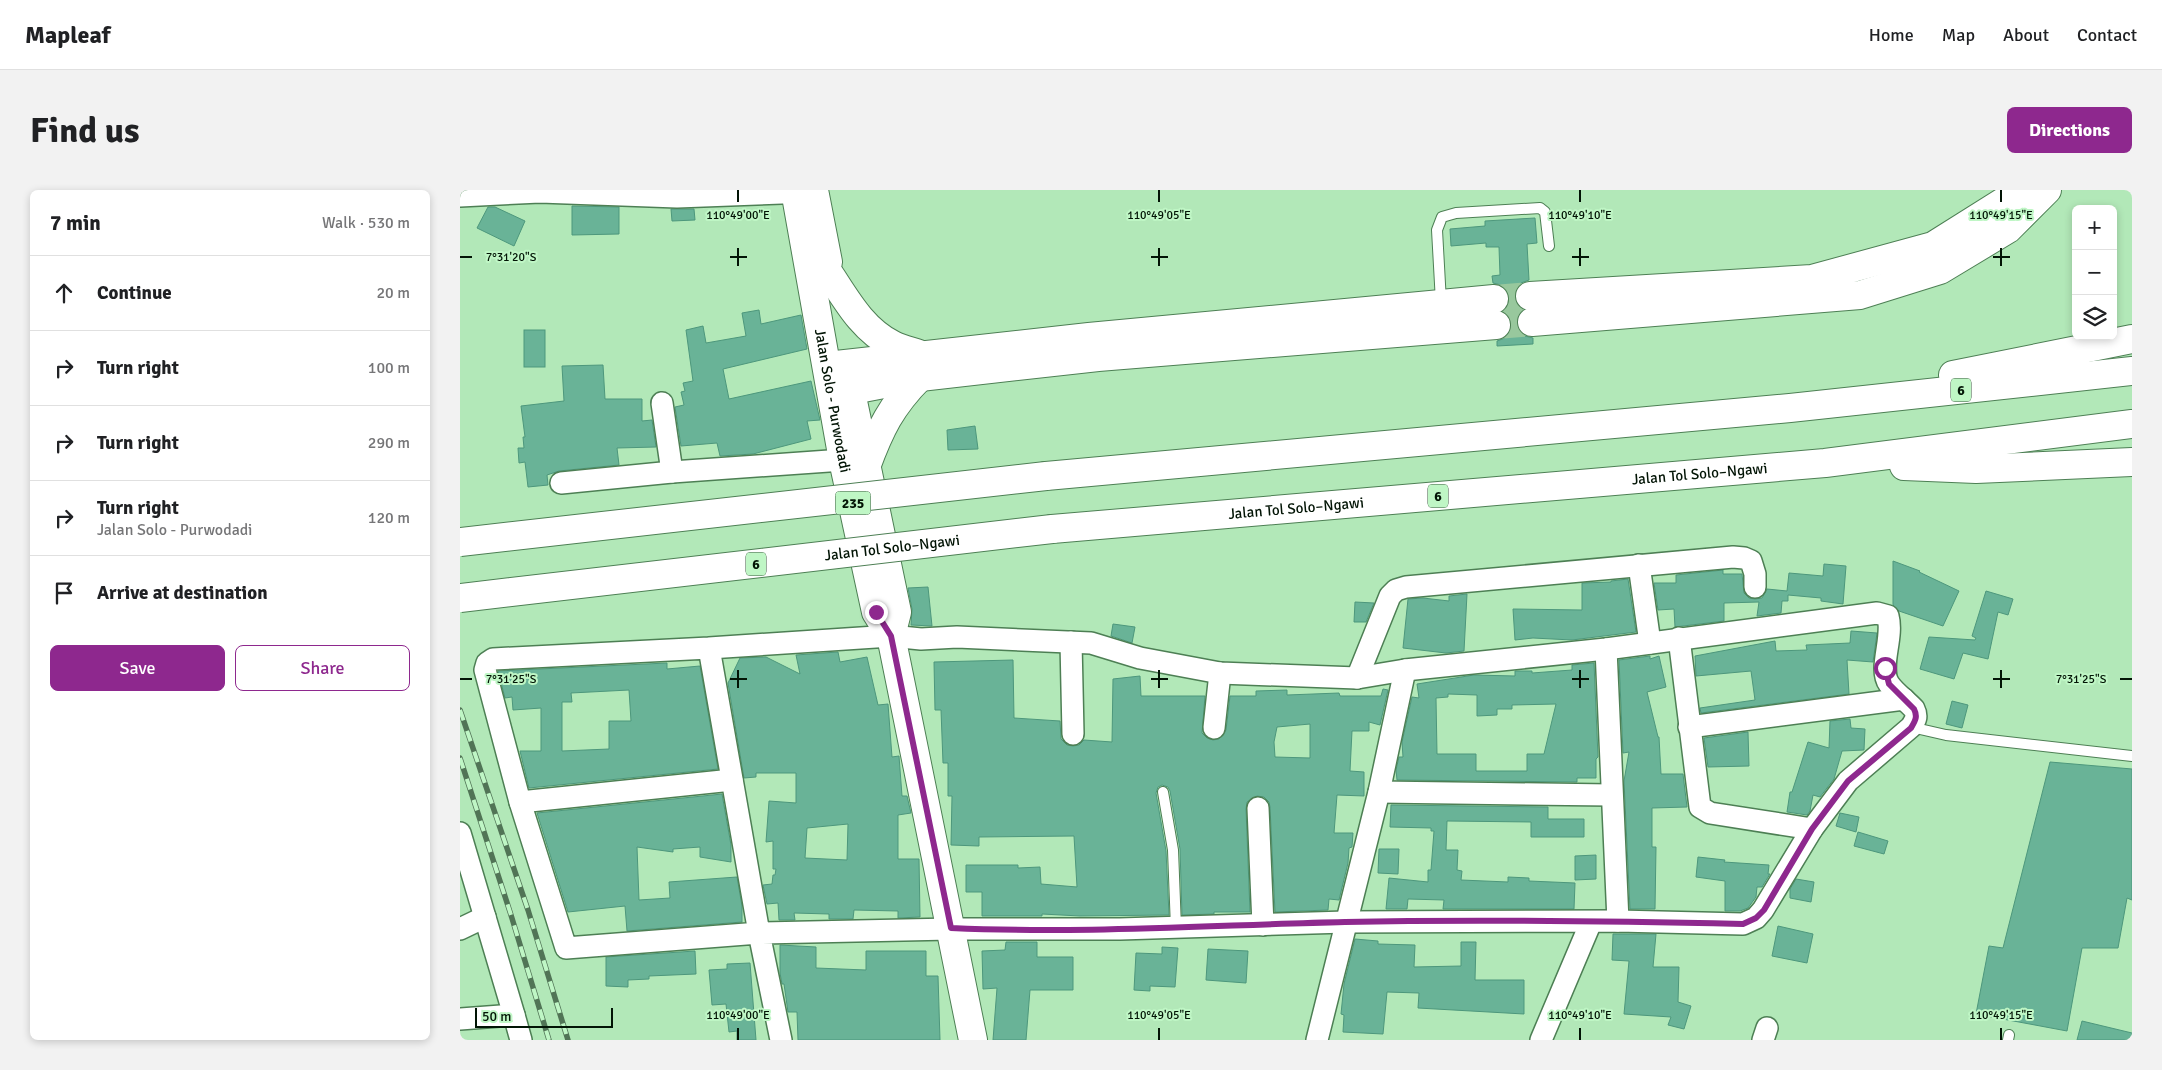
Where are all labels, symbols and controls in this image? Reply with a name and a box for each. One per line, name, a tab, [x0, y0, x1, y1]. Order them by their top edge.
text: Mapleaf	[25, 20, 110, 50]
text: Home	[1869, 24, 1914, 46]
text: Map	[1942, 24, 1975, 46]
text: About	[2003, 24, 2049, 46]
text: Contact	[2077, 24, 2137, 46]
button: Directions	[2007, 107, 2132, 153]
text: Find us	[30, 109, 140, 152]
map controls	[2072, 205, 2117, 340]
button: +	[2072, 205, 2117, 250]
text: 110°49'00"E	[706, 208, 770, 223]
text: 110°49'05"E	[1127, 208, 1191, 223]
text: 110°49'10"E	[1548, 208, 1612, 223]
text: 110°49'15"E	[1969, 208, 2033, 223]
text: 7 min	[50, 210, 101, 236]
text: Walk · 530 m	[322, 213, 410, 233]
text: 7°31'20"S	[486, 250, 537, 265]
button: −	[2072, 250, 2117, 295]
icon: ahead	[50, 279, 78, 307]
text: Continue	[97, 281, 172, 305]
text: 20 m	[376, 283, 410, 303]
button: layers	[2072, 295, 2117, 340]
street label: Jalan Solo - Purwodadi	[811, 327, 854, 474]
icon: right	[50, 354, 78, 382]
text: Turn right	[97, 356, 179, 380]
text: 100 m	[368, 358, 410, 378]
road number: 6	[1951, 378, 1971, 402]
icon: right	[50, 429, 78, 457]
text: Turn right	[97, 431, 179, 455]
text: 290 m	[368, 433, 410, 453]
street label: Jalan Tol Solo–Ngawi	[1631, 459, 1768, 488]
road number: 6	[1428, 484, 1448, 508]
road number: 235	[836, 492, 870, 514]
street label: Jalan Tol Solo–Ngawi	[1228, 493, 1365, 523]
text: Turn right	[97, 496, 179, 520]
icon: right	[50, 504, 78, 532]
text: 120 m	[368, 508, 410, 528]
text: Jalan Solo - Purwodadi	[97, 520, 252, 540]
street label: Jalan Tol Solo–Ngawi	[823, 531, 961, 564]
road number: 6	[746, 552, 766, 576]
icon: arrive	[50, 579, 78, 607]
text: Arrive at destination	[97, 581, 268, 605]
route end	[865, 601, 888, 624]
button: Save	[50, 645, 225, 691]
button: Share	[235, 645, 410, 691]
route start	[1874, 657, 1897, 680]
text: 7°31'25"S	[486, 672, 537, 687]
text: 7°31'25"S	[2056, 672, 2107, 687]
scale bar	[475, 1005, 612, 1028]
text: 50 m	[482, 1008, 511, 1025]
text: 110°49'00"E	[706, 1008, 770, 1023]
text: 110°49'05"E	[1127, 1008, 1191, 1023]
text: 110°49'10"E	[1548, 1008, 1612, 1023]
text: 110°49'15"E	[1969, 1008, 2033, 1023]

